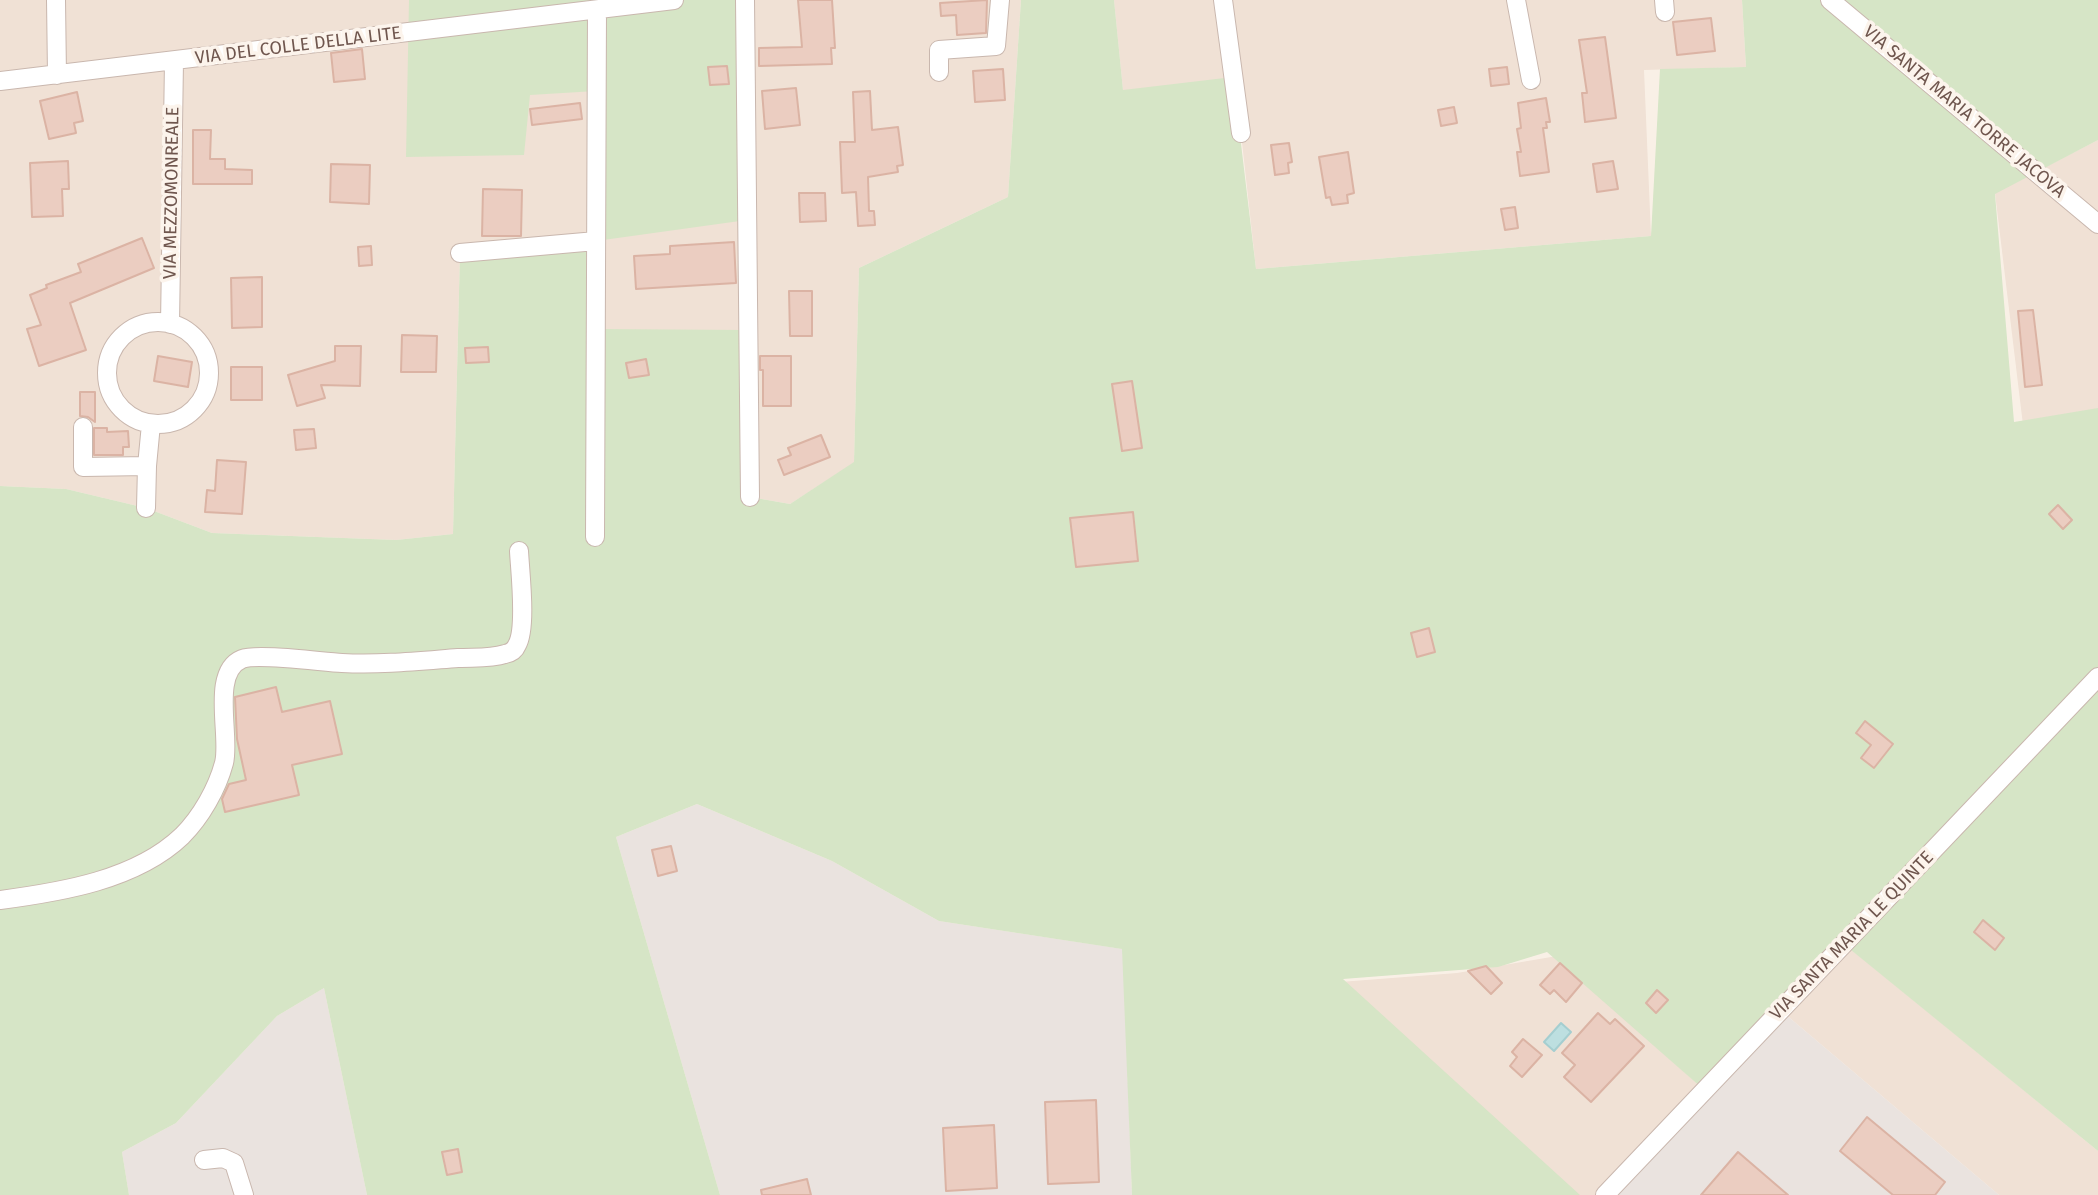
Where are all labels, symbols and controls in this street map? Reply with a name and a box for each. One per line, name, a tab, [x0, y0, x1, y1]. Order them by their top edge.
street label: VIA SANTA MARIA TORRE JACOVA	[1859, 21, 2069, 203]
street label: VIA DEL COLLE DELLA LITE	[194, 23, 402, 69]
street label: VIA MEZZOMONREALE	[160, 107, 184, 279]
street label: VIA SANTA MARIA LE QUINTE	[1766, 847, 1938, 1025]

